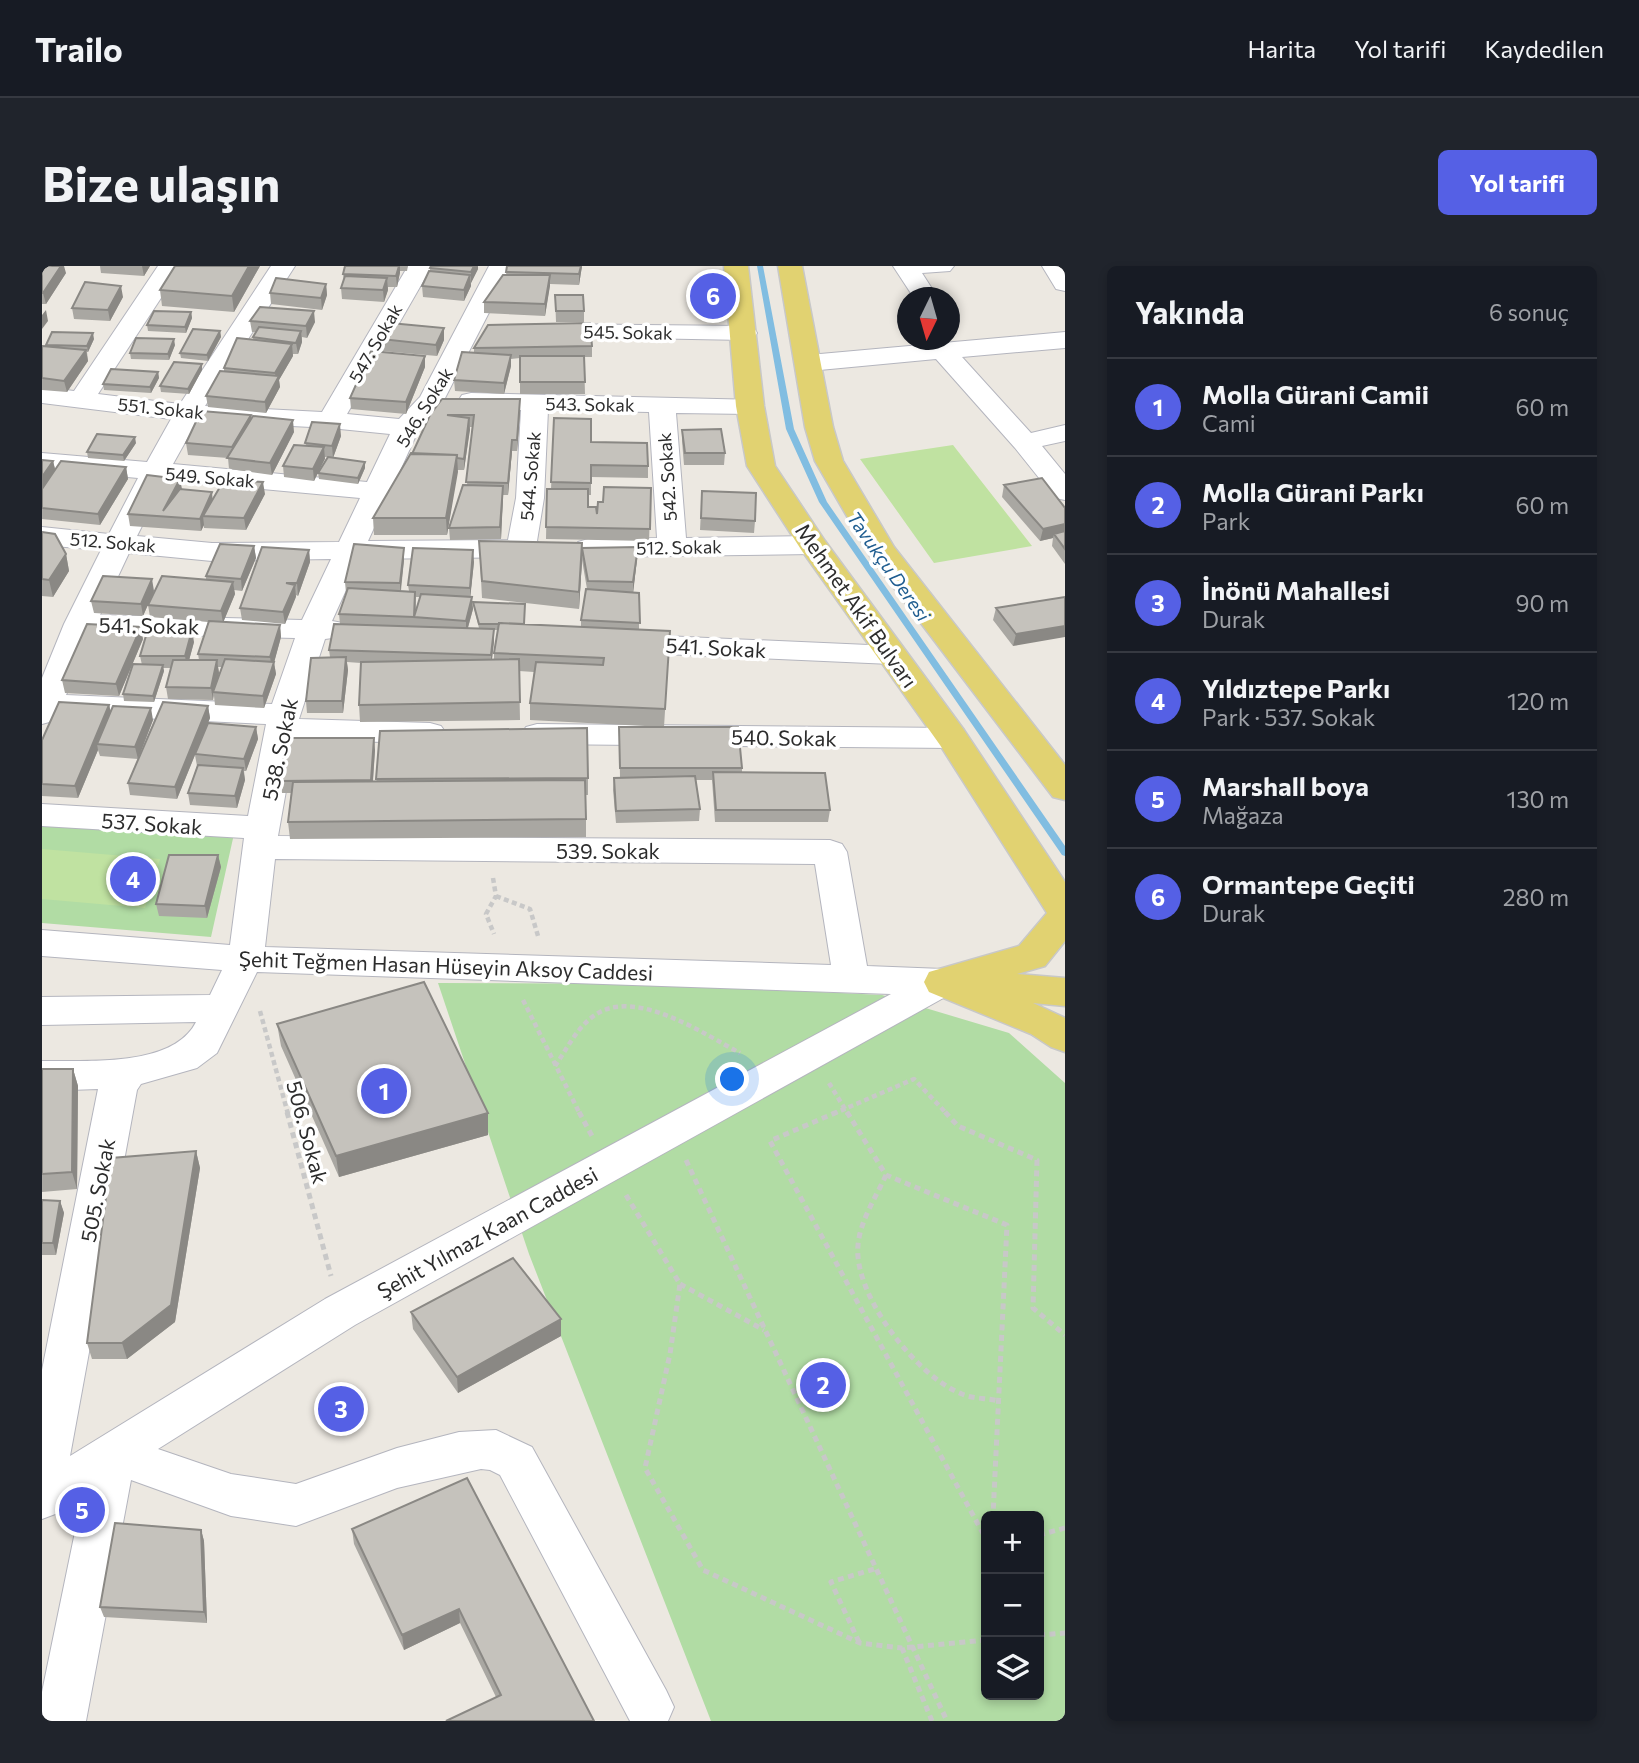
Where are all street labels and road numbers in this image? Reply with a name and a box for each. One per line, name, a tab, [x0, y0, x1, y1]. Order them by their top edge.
street label: 547. Sokak	[344, 300, 406, 386]
street label: 545. Sokak	[583, 320, 673, 344]
street label: 546. Sokak	[391, 363, 457, 451]
street label: 543. Sokak	[545, 392, 635, 416]
street label: 551. Sokak	[117, 393, 205, 423]
street label: 544. Sokak	[515, 430, 545, 522]
street label: 542. Sokak	[653, 432, 681, 522]
street label: 549. Sokak	[164, 462, 256, 492]
street label: Mehmet Akif Bulvarı	[791, 518, 923, 692]
street label: 512. Sokak	[69, 527, 157, 557]
street label: 512. Sokak	[636, 535, 722, 559]
street label: 541. Sokak	[98, 612, 200, 638]
street label: 541. Sokak	[665, 632, 767, 662]
street label: 538. Sokak	[256, 696, 302, 802]
street label: 540. Sokak	[731, 724, 837, 750]
street label: 537. Sokak	[101, 807, 203, 839]
street label: 539. Sokak	[556, 838, 660, 863]
street label: Şehit Teğmen Hasan Hüseyin Aksoy Caddesi	[238, 945, 654, 985]
street label: 506. Sokak	[282, 1078, 334, 1186]
street label: 505. Sokak	[75, 1136, 119, 1244]
street label: Şehit Yılmaz Kaan Caddesi	[372, 1161, 602, 1303]

